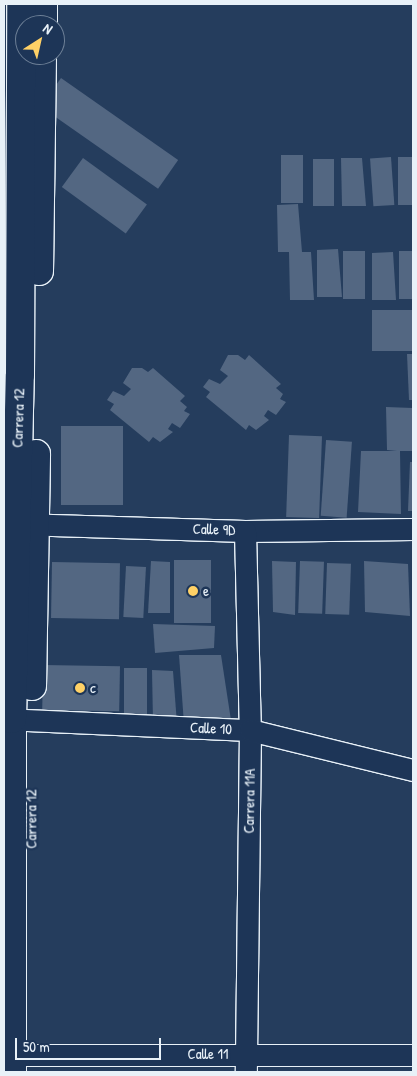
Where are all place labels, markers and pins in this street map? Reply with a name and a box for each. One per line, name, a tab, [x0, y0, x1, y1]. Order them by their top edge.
place label: e	[203, 582, 209, 600]
marker: e	[187, 585, 199, 597]
place label: c	[90, 679, 96, 697]
marker: c	[74, 682, 86, 694]

